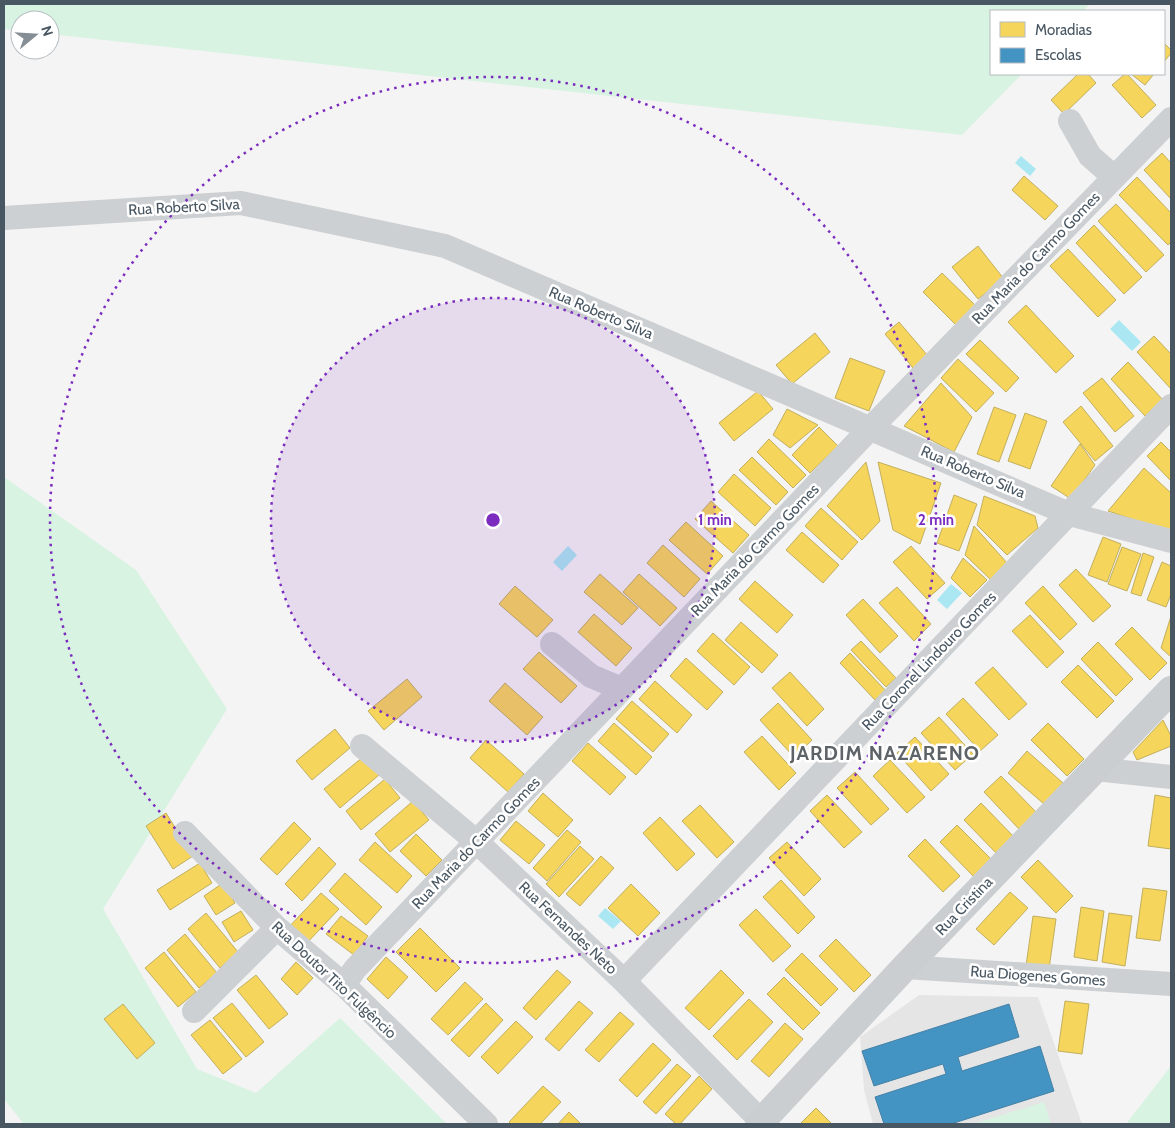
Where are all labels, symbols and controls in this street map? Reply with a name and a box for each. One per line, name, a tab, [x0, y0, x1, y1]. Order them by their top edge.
north arrow	[10, 10, 60, 60]
legend	[990, 10, 1165, 75]
text: Moradias	[1035, 21, 1092, 39]
text: N	[37, 23, 57, 38]
text: Escolas	[1035, 46, 1081, 64]
street label: Rua Maria do Carmo Gomes	[968, 188, 1104, 328]
street label: Rua Roberto Silva	[128, 195, 241, 219]
street label: Rua Roberto Silva	[546, 283, 657, 343]
street label: Rua Roberto Silva	[918, 442, 1029, 502]
street label: Rua Maria do Carmo Gomes	[687, 480, 823, 620]
centre of rings	[484, 511, 502, 529]
text: 1 min	[698, 511, 732, 529]
text: 2 min	[918, 511, 954, 529]
street label: Rua Coronel Lindouro Gomes	[858, 588, 1000, 734]
district label: JARDIM NAZARENO	[789, 741, 980, 765]
street label: Rua Maria do Carmo Gomes	[408, 773, 544, 913]
street label: Rua Cristina	[932, 872, 997, 939]
street label: Rua Fernandes Neto	[515, 878, 621, 978]
street label: Rua Doutor Tito Fulgêncio	[268, 918, 400, 1042]
street label: Rua Diogenes Gomes	[970, 962, 1106, 990]

